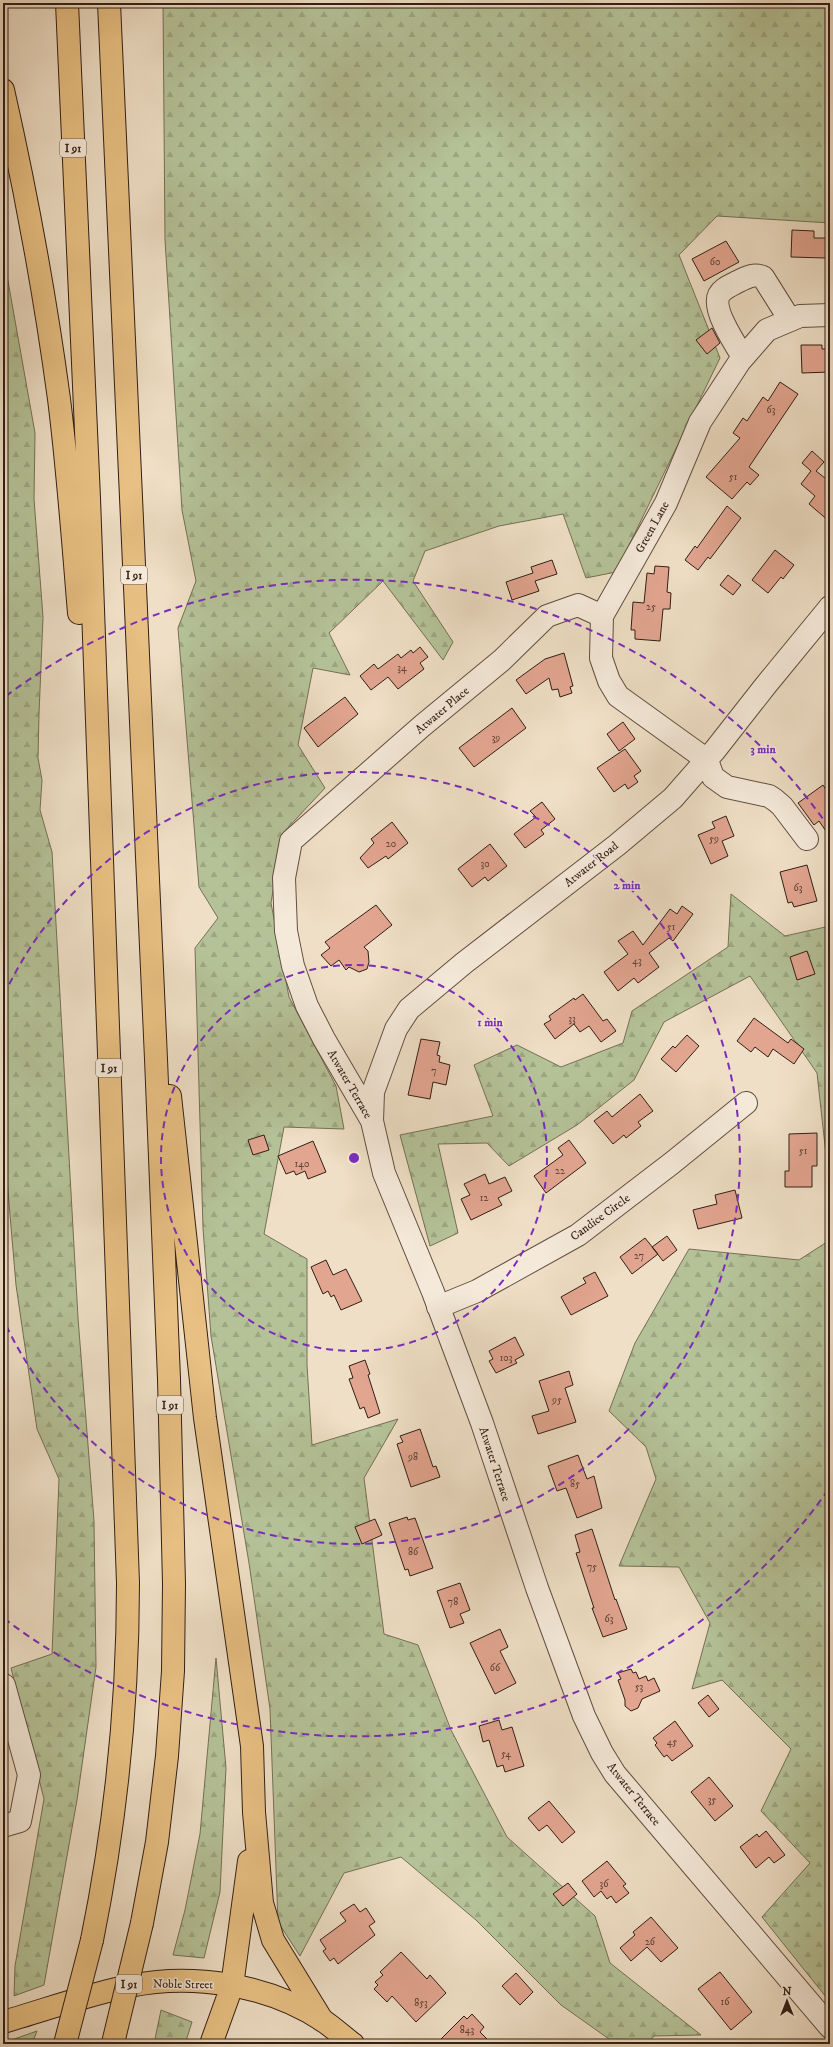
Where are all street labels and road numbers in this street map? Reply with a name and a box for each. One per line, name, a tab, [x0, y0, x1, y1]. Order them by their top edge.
road number: I 91	[60, 139, 86, 157]
street label: Green Lane	[632, 499, 673, 556]
road number: I 91	[121, 566, 147, 584]
street label: Atwater Place	[412, 683, 472, 737]
street label: Atwater Road	[561, 838, 622, 890]
street label: Atwater Terrace	[324, 1047, 375, 1121]
road number: I 91	[96, 1059, 122, 1077]
street label: Candice Circle	[567, 1191, 633, 1244]
road number: I 91	[157, 1396, 183, 1414]
street label: Atwater Terrace	[475, 1425, 514, 1503]
street label: Atwater Terrace	[604, 1760, 664, 1829]
road number: I 91	[116, 1975, 142, 1993]
street label: Noble Street	[153, 1976, 214, 1993]

